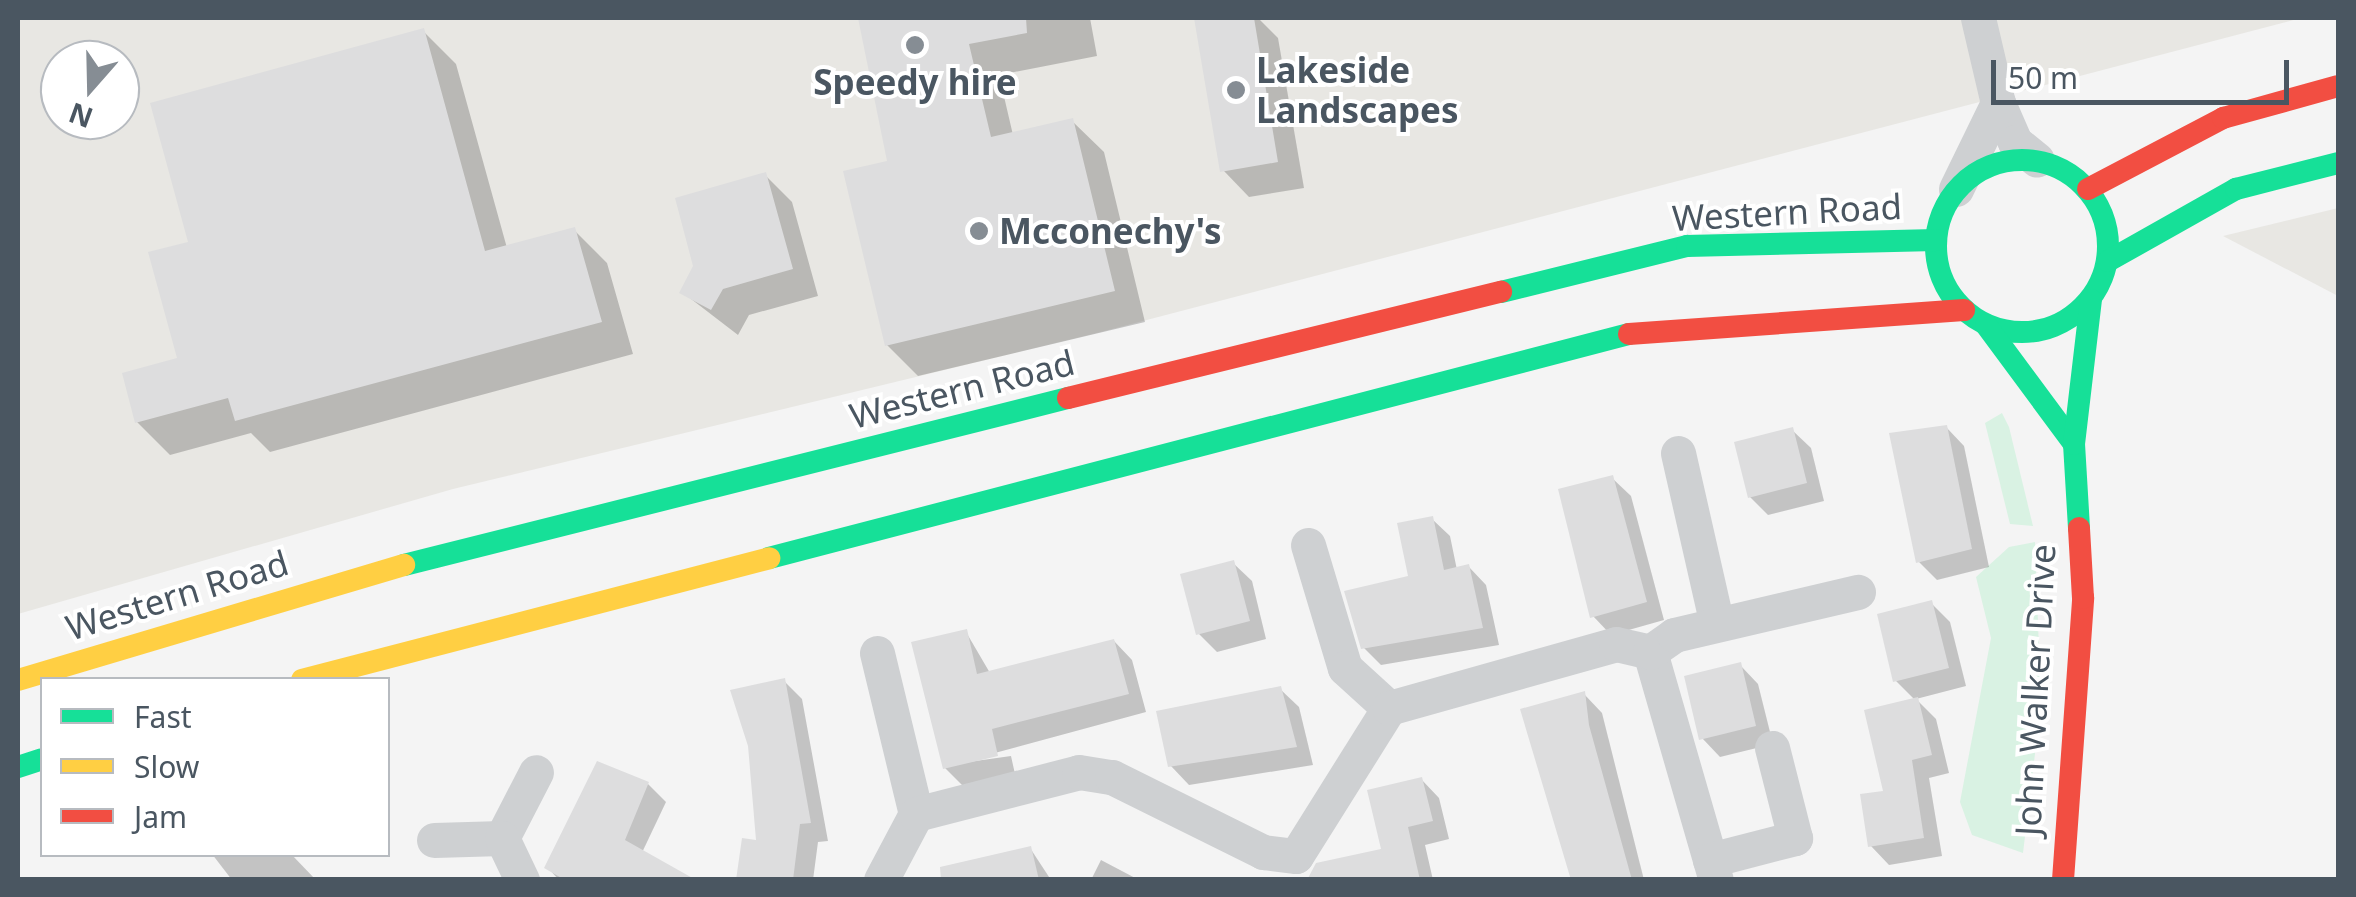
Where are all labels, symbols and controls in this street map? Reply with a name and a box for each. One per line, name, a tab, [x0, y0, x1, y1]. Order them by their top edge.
marker: Speedy hire	[904, 34, 926, 56]
north arrow	[40, 40, 140, 140]
scale bar	[1996, 40, 2294, 102]
place label: Lakeside Landscapes	[1256, 49, 1459, 131]
text: 50 m	[2008, 57, 2078, 98]
place label: Speedy hire	[813, 61, 1017, 103]
marker: Lakeside Landscapes	[1225, 79, 1247, 101]
text: N	[63, 95, 98, 138]
street label: Western Road	[1671, 185, 1903, 239]
place label: Mcconechy's	[999, 210, 1222, 252]
marker: Mcconechy's	[968, 220, 990, 242]
street label: Western Road	[845, 341, 1079, 437]
street label: Western Road	[61, 541, 293, 649]
street label: John Walker Drive	[2006, 543, 2064, 837]
legend	[40, 677, 390, 857]
text: Fast	[134, 696, 192, 737]
text: Slow	[134, 746, 199, 787]
text: Jam	[134, 796, 187, 837]

